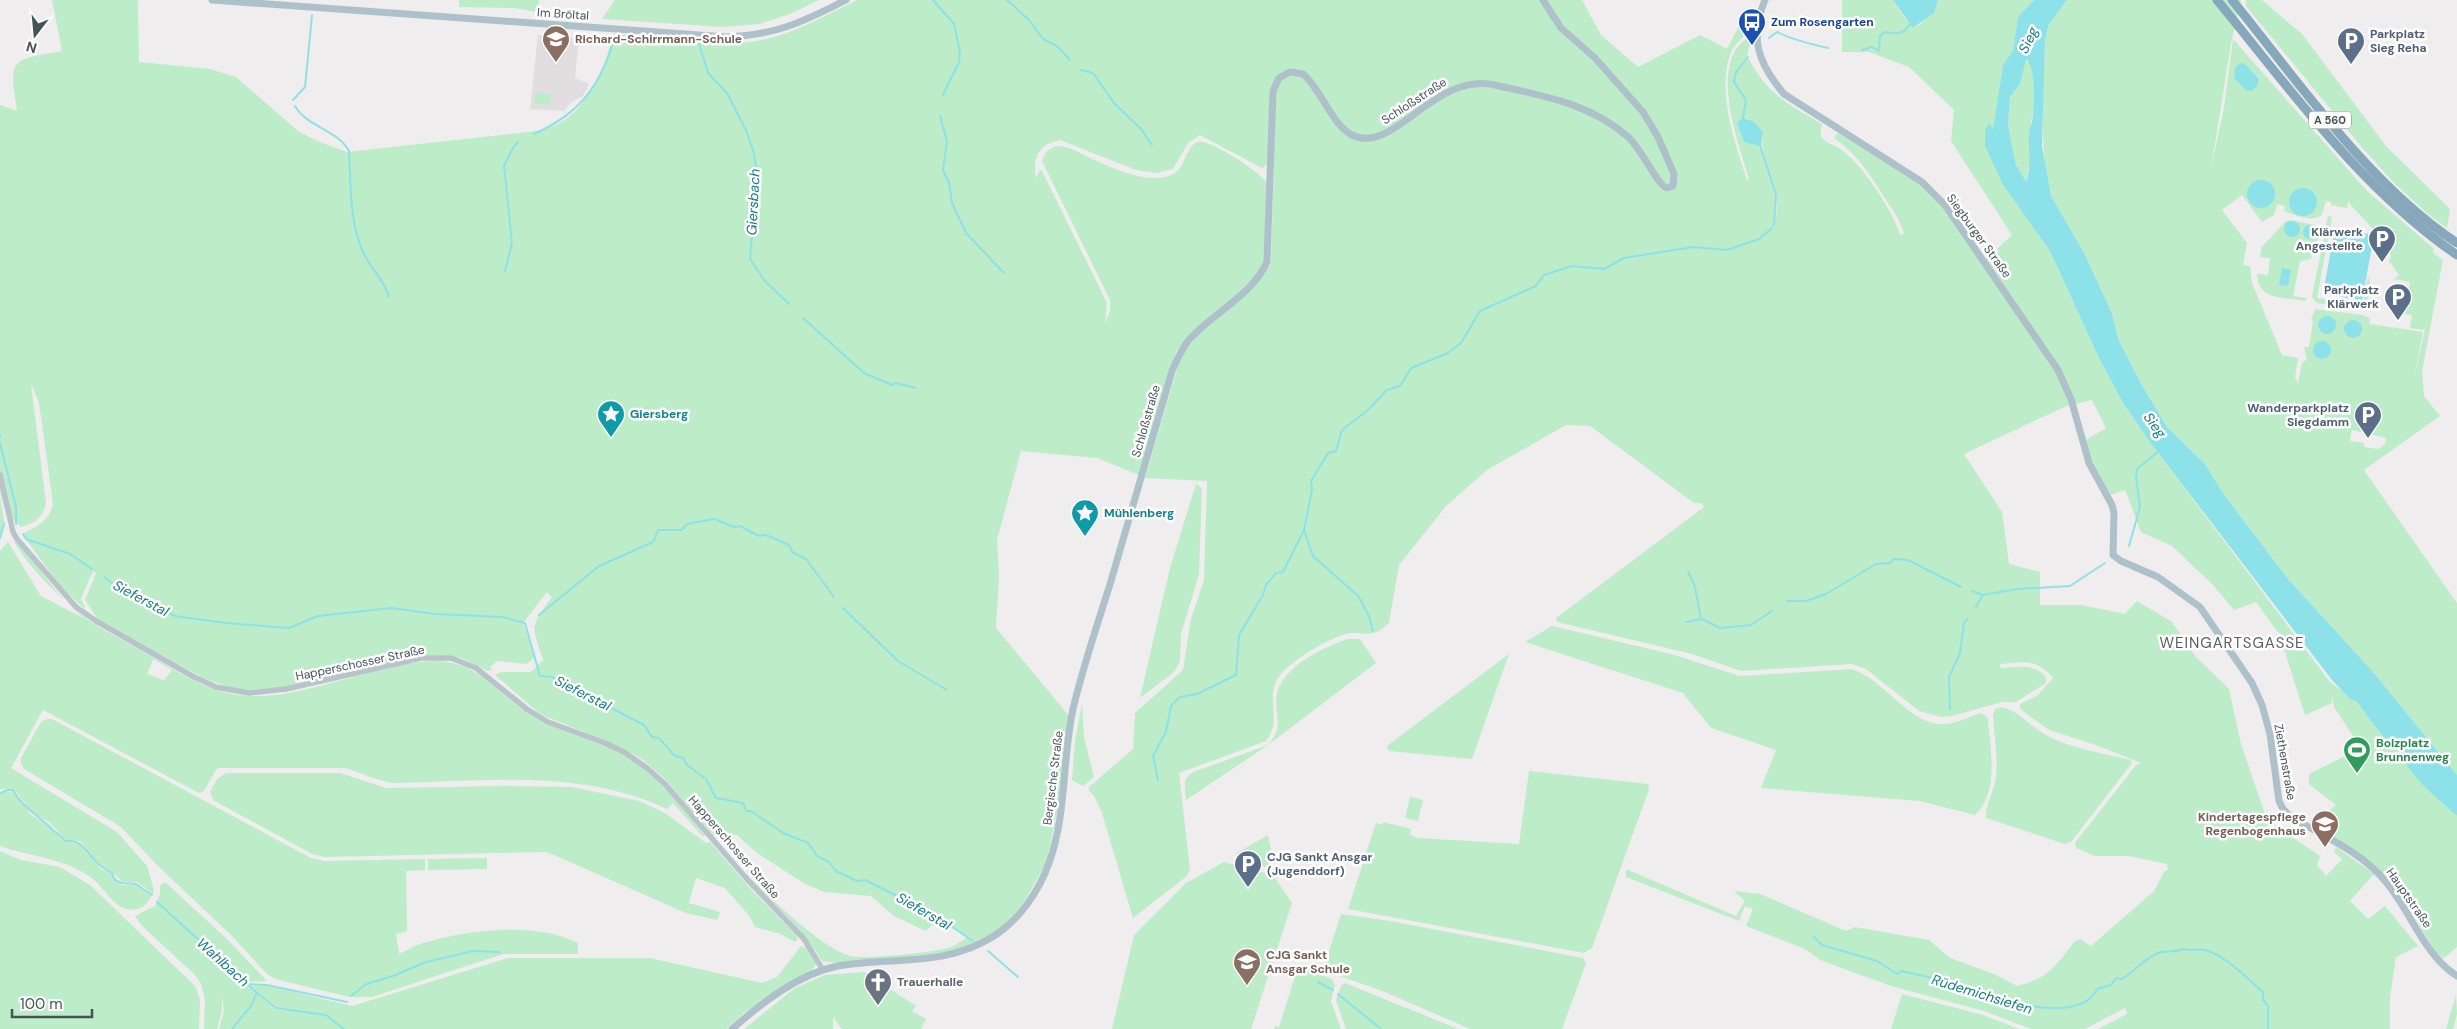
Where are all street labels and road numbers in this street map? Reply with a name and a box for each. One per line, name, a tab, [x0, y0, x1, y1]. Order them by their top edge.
street label: Im Bröltal	[537, 4, 589, 24]
street label: Schloßstraße	[1378, 74, 1450, 128]
road number: A 560	[2309, 112, 2351, 128]
street label: Siegburger Straße	[1943, 191, 2015, 281]
street label: Schloßstraße	[1128, 383, 1164, 459]
street label: Happerschosser Straße	[294, 641, 426, 685]
street label: Ziethenstraße	[2270, 723, 2300, 802]
street label: Bergische Straße	[1039, 730, 1067, 826]
street label: Happerschosser Straße	[685, 792, 783, 902]
street label: Hauptstraße	[2382, 865, 2436, 931]

